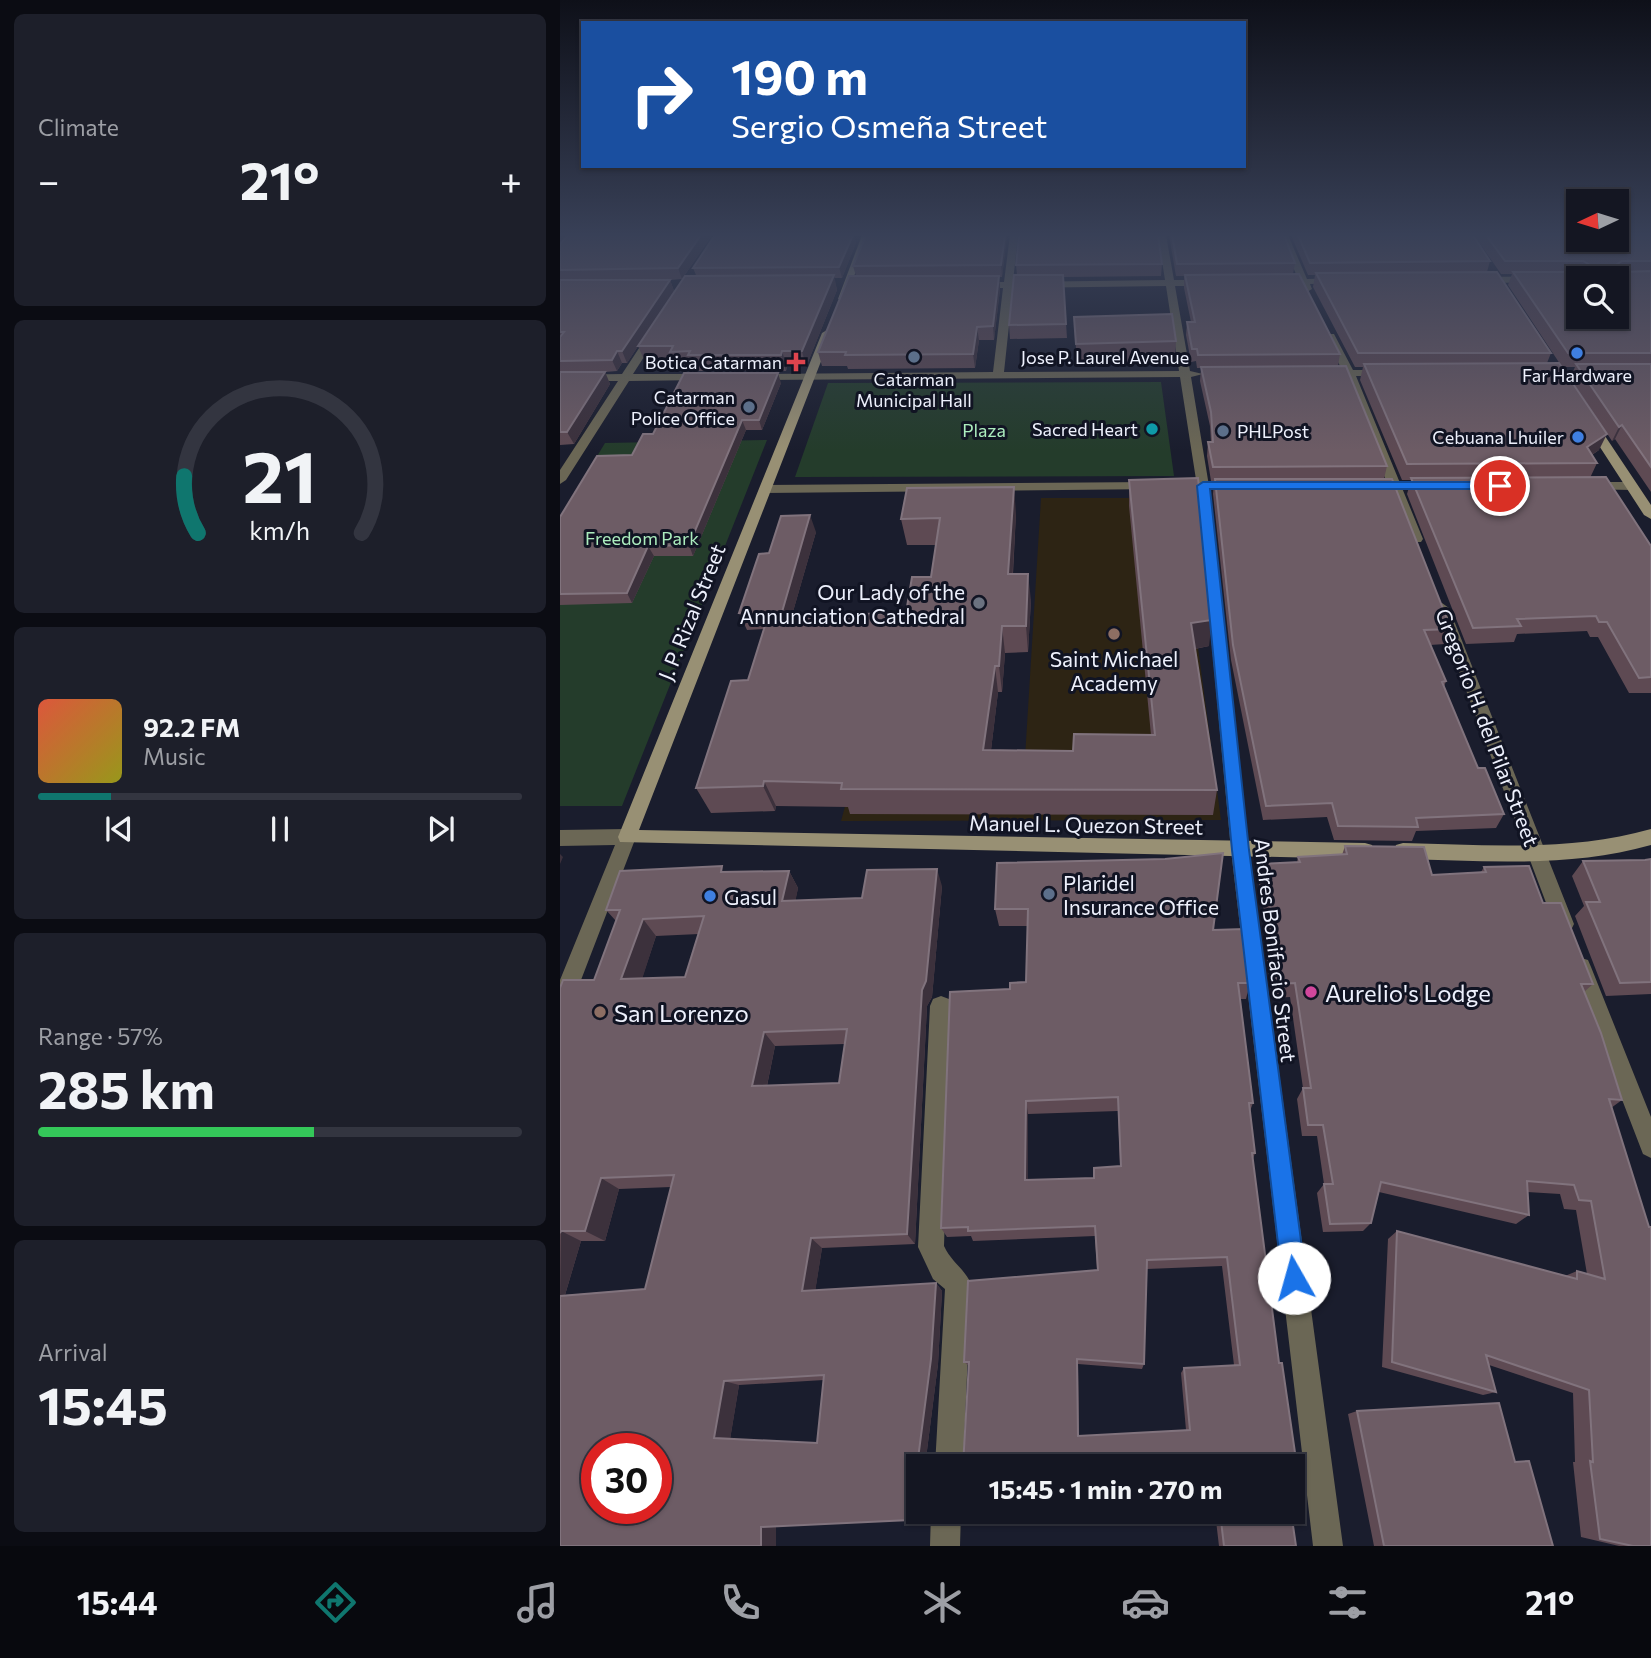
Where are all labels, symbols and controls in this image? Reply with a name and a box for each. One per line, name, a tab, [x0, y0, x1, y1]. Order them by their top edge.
text: 190 m	[731, 45, 868, 105]
icon: right	[616, 49, 707, 140]
text: Sergio Osmeña Street	[731, 105, 1047, 145]
text: Climate	[38, 113, 119, 141]
text: 21°	[240, 147, 319, 211]
text: −	[38, 156, 60, 203]
text: +	[500, 156, 522, 203]
north arrow	[1566, 189, 1629, 252]
map controls	[1566, 189, 1629, 329]
button: search	[1566, 266, 1629, 329]
marker: Far Hardware	[1569, 345, 1585, 361]
street label: Jose P. Laurel Avenue	[1021, 346, 1189, 368]
marker: Catarman Municipal Hall	[906, 349, 922, 365]
place label: Botica Catarman	[645, 351, 782, 373]
marker: Botica Catarman	[788, 354, 804, 370]
place label: Far Hardware	[1522, 364, 1632, 386]
place label: Catarman Municipal Hall	[856, 368, 972, 411]
place label: Catarman Police Office	[631, 386, 735, 429]
marker: Catarman Police Office	[741, 399, 757, 415]
place label: Sacred Heart	[1032, 418, 1138, 440]
park label: Plaza	[962, 419, 1006, 441]
place label: PHLPost	[1237, 420, 1309, 442]
marker: Sacred Heart	[1144, 421, 1160, 437]
marker: PHLPost	[1215, 423, 1231, 439]
place label: Cebuana Lhuiler	[1432, 426, 1564, 448]
text: 21	[243, 429, 317, 518]
marker: Cebuana Lhuiler	[1570, 429, 1586, 445]
pin	[1470, 456, 1530, 516]
icon: arrive	[1481, 467, 1519, 505]
text: km/h	[250, 514, 310, 544]
park label: Freedom Park	[585, 527, 699, 549]
street label: J. P. Rizal Street	[652, 540, 730, 684]
place label: Our Lady of the Annunciation Cathedral	[740, 579, 965, 628]
marker: Our Lady of the Annunciation Cathedral	[971, 595, 987, 611]
street label: Gregorio H. del Pilar Street	[1431, 605, 1545, 849]
marker: Saint Michael Academy	[1106, 626, 1122, 642]
place label: Saint Michael Academy	[1050, 646, 1178, 695]
text: 92.2 FM	[143, 711, 240, 742]
text: Music	[143, 742, 206, 770]
street label: Manuel L. Quezon Street	[969, 809, 1203, 839]
icon: previous	[100, 810, 138, 848]
icon: pause	[261, 810, 299, 848]
icon: next	[422, 810, 460, 848]
street label: Andres Bonifacio Street	[1250, 836, 1302, 1064]
place label: Plaridel Insurance Office	[1063, 870, 1219, 919]
place label: Gasul	[724, 884, 777, 909]
marker: Plaridel Insurance Office	[1041, 886, 1057, 902]
marker: Gasul	[702, 888, 718, 904]
place label: Aurelio's Lodge	[1325, 978, 1491, 1007]
marker: Aurelio's Lodge	[1303, 984, 1319, 1000]
place label: San Lorenzo	[614, 998, 749, 1027]
marker: San Lorenzo	[592, 1004, 608, 1020]
text: Range · 57%	[38, 1022, 163, 1050]
text: 285 km	[38, 1056, 215, 1120]
position arrow	[1257, 1241, 1331, 1315]
text: Arrival	[38, 1338, 108, 1366]
text: 15:45	[38, 1372, 168, 1436]
speed limit sign: 30	[581, 1433, 672, 1524]
text: 15:45 · 1 min · 270 m	[989, 1473, 1222, 1504]
icon: directions	[311, 1578, 360, 1627]
icon: music	[513, 1578, 562, 1627]
icon: phone	[716, 1578, 765, 1627]
icon: climate	[918, 1578, 967, 1627]
icon: car	[1121, 1578, 1170, 1627]
icon: filters	[1323, 1578, 1372, 1627]
text: 15:44	[77, 1582, 158, 1622]
text: 21°	[1525, 1582, 1574, 1622]

